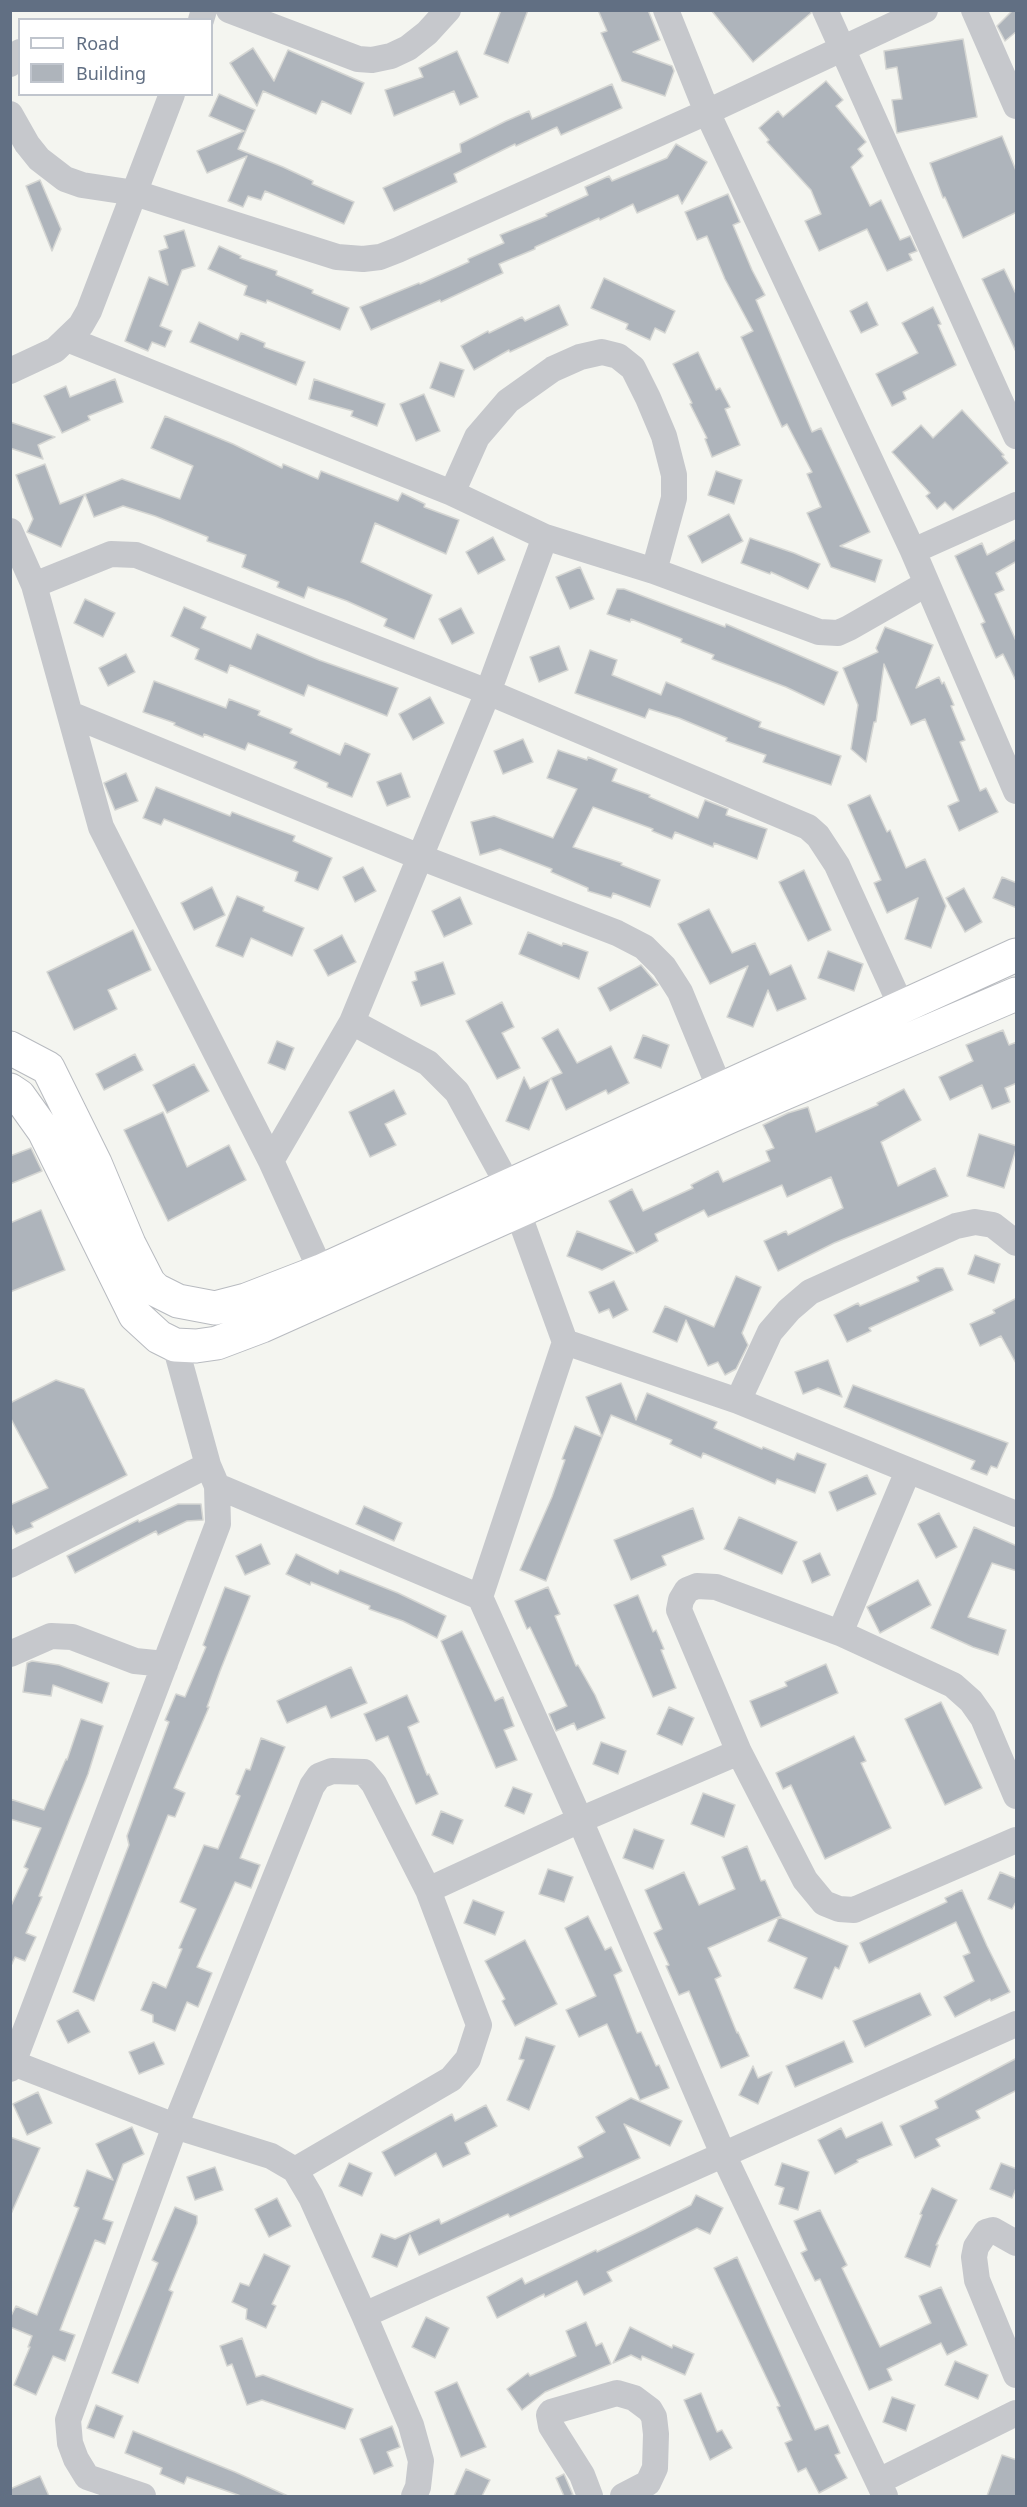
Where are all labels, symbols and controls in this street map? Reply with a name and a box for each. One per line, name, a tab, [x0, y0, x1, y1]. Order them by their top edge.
legend	[18, 18, 213, 96]
text: Road	[76, 31, 119, 55]
text: Building	[76, 61, 146, 85]

